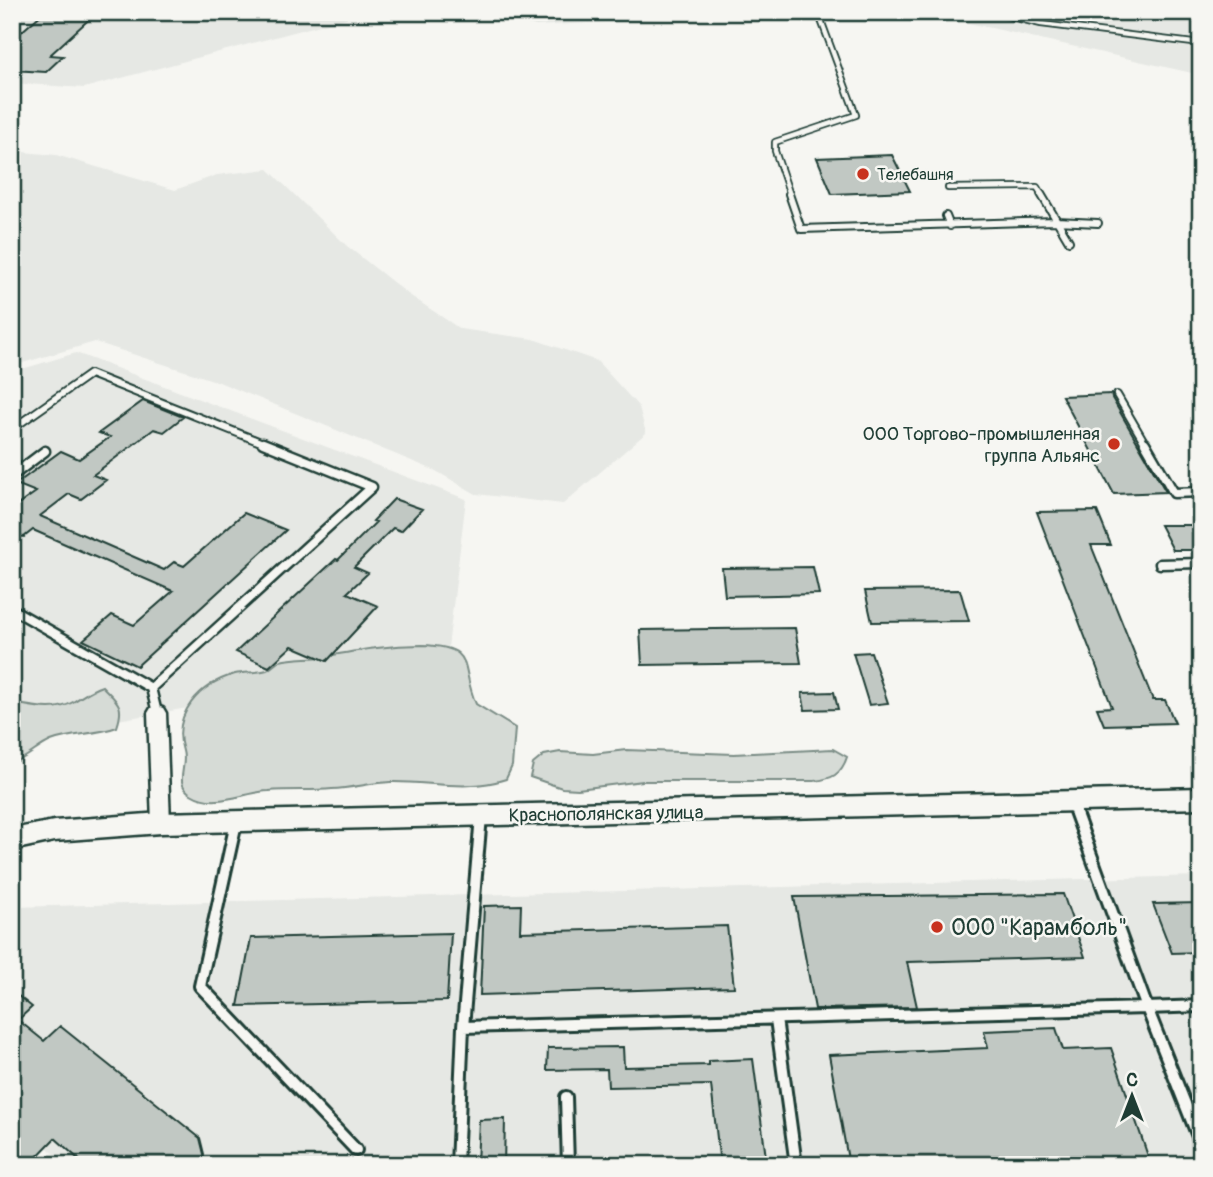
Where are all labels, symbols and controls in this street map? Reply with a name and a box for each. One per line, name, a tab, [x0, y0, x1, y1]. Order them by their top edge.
place label: Телебашня	[877, 165, 954, 185]
marker: Телебашня	[855, 166, 871, 182]
place label: ООО Торгово-промышленная группа Альянс	[863, 422, 1100, 468]
marker: ООО Торгово-промышленная группа Альянс	[1106, 436, 1122, 452]
street label: Краснополянская улица	[508, 800, 704, 828]
place label: ООО "Карамболь"	[951, 913, 1127, 942]
marker: ООО "Карамболь"	[929, 919, 945, 935]
north arrow	[1098, 1062, 1168, 1132]
text: С	[1126, 1068, 1138, 1092]

